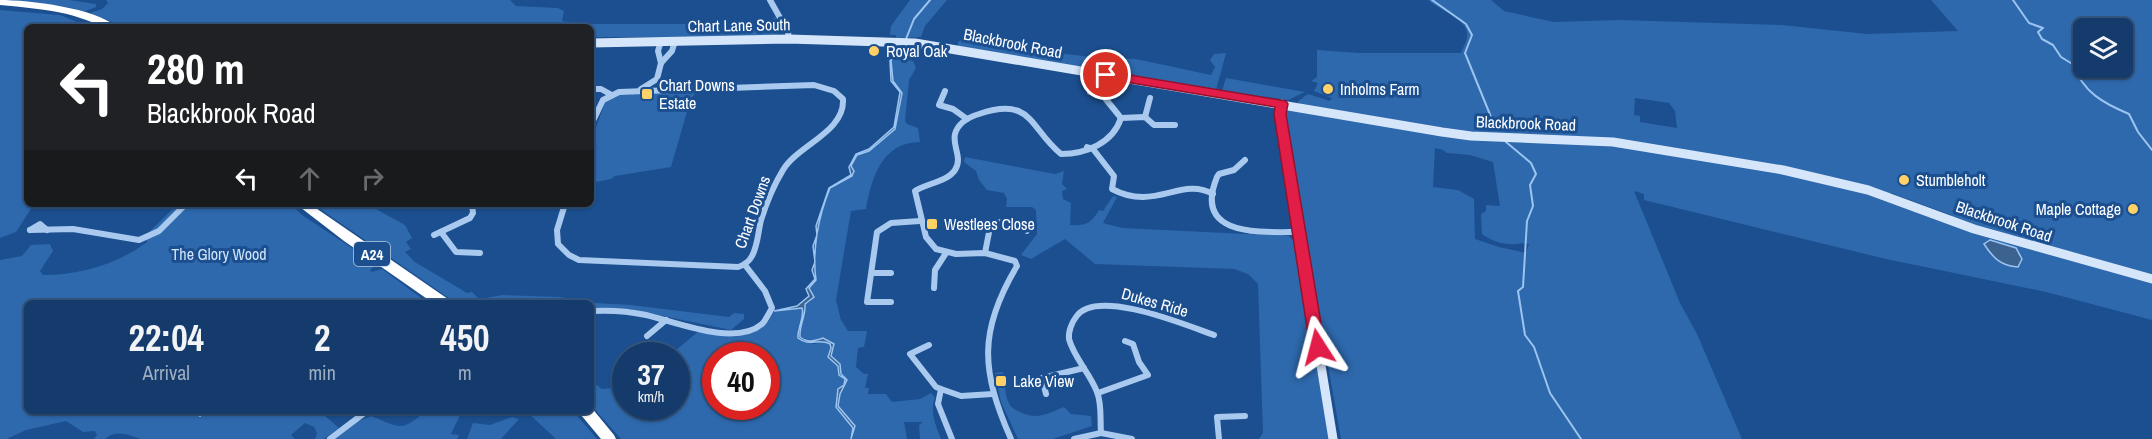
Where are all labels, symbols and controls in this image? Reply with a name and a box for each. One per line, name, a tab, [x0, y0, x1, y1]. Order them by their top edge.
street label: Chart Lane South	[687, 13, 791, 37]
map controls	[2073, 18, 2133, 78]
button: layers	[2073, 18, 2133, 78]
street label: Blackbrook Road	[962, 23, 1064, 63]
place label: Royal Oak	[886, 40, 948, 62]
text: 280 m	[147, 41, 245, 97]
marker: Royal Oak	[867, 44, 881, 58]
icon: left	[48, 48, 126, 126]
pin	[1080, 49, 1131, 100]
icon: arrive	[1089, 58, 1122, 91]
place label: Chart Downs Estate	[659, 74, 735, 114]
place label: Inholms Farm	[1340, 78, 1420, 100]
marker: Inholms Farm	[1321, 82, 1335, 96]
marker: Chart Downs Estate	[640, 87, 654, 101]
text: Blackbrook Road	[147, 95, 316, 131]
street label: Blackbrook Road	[1476, 110, 1576, 136]
icon: left	[230, 162, 263, 195]
icon: ahead	[293, 162, 326, 195]
icon: right	[356, 162, 389, 195]
place label: Stumbleholt	[1916, 169, 1986, 191]
street label: Chart Downs	[729, 173, 775, 251]
marker: Stumbleholt	[1897, 173, 1911, 187]
street label: Blackbrook Road	[1953, 195, 2055, 247]
place label: Maple Cottage	[2036, 198, 2121, 220]
marker: Maple Cottage	[2126, 202, 2140, 216]
place label: Westlees Close	[944, 213, 1035, 235]
marker: Westlees Close	[925, 217, 939, 231]
road number: A24	[354, 242, 390, 266]
park label: The Glory Wood	[171, 243, 267, 265]
street label: Dukes Ride	[1119, 282, 1191, 322]
text: 22:04	[128, 314, 204, 362]
text: 2	[314, 314, 330, 362]
text: 450	[440, 314, 490, 362]
position arrow	[1286, 315, 1350, 379]
speed limit sign: 40	[702, 342, 780, 420]
text: 37	[637, 354, 665, 394]
text: Arrival	[143, 359, 190, 386]
text: min	[308, 359, 336, 386]
text: m	[458, 359, 472, 386]
place label: Lake View	[1013, 370, 1075, 392]
marker: Lake View	[994, 374, 1008, 388]
text: km/h	[638, 386, 664, 407]

